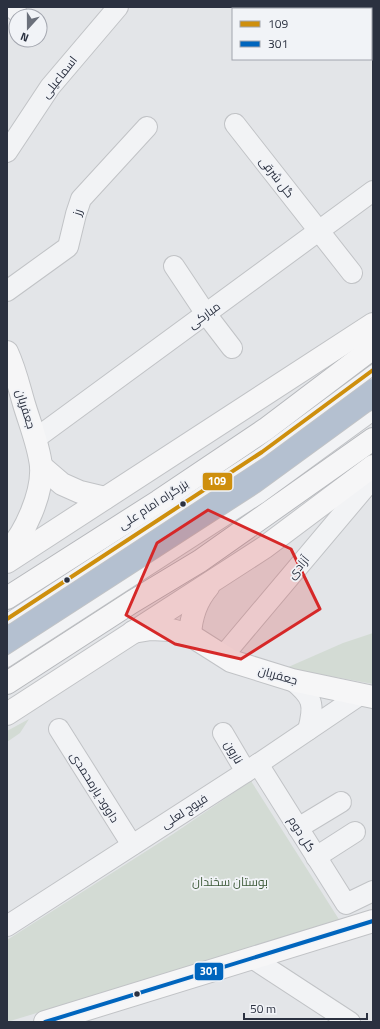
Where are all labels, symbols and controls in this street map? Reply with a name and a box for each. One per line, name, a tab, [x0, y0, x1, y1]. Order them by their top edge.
north arrow	[8, 8, 48, 48]
legend	[232, 8, 372, 60]
text: 109	[268, 14, 288, 33]
text: N	[18, 29, 31, 46]
text: 301	[268, 34, 288, 53]
street label: اسماعیلی	[36, 52, 82, 102]
street label: گل شرقی	[255, 152, 299, 202]
street label: رز	[67, 206, 87, 219]
street label: مبارکی	[184, 297, 224, 333]
street label: جعفریان	[11, 387, 41, 431]
line badge: 109	[202, 472, 233, 491]
text: 109	[208, 473, 226, 489]
street label: بزرگراه امام علی	[114, 474, 192, 534]
unlabelled marker	[178, 499, 188, 509]
street label: آزادی	[282, 550, 314, 583]
unlabelled marker	[62, 575, 72, 585]
street label: جعفریان	[256, 660, 300, 690]
street label: نارون	[220, 737, 248, 767]
street label: داوود یارمحمدی	[66, 748, 125, 826]
street label: فیوج لعلی	[157, 789, 211, 833]
street label: گل دوم	[284, 812, 320, 856]
park label: بوستان سخندان	[192, 872, 268, 891]
line badge: 301	[194, 962, 224, 981]
text: 301	[200, 963, 218, 979]
unlabelled marker	[132, 989, 142, 999]
scale bar	[244, 995, 367, 1021]
text: 50 m	[250, 999, 276, 1018]

